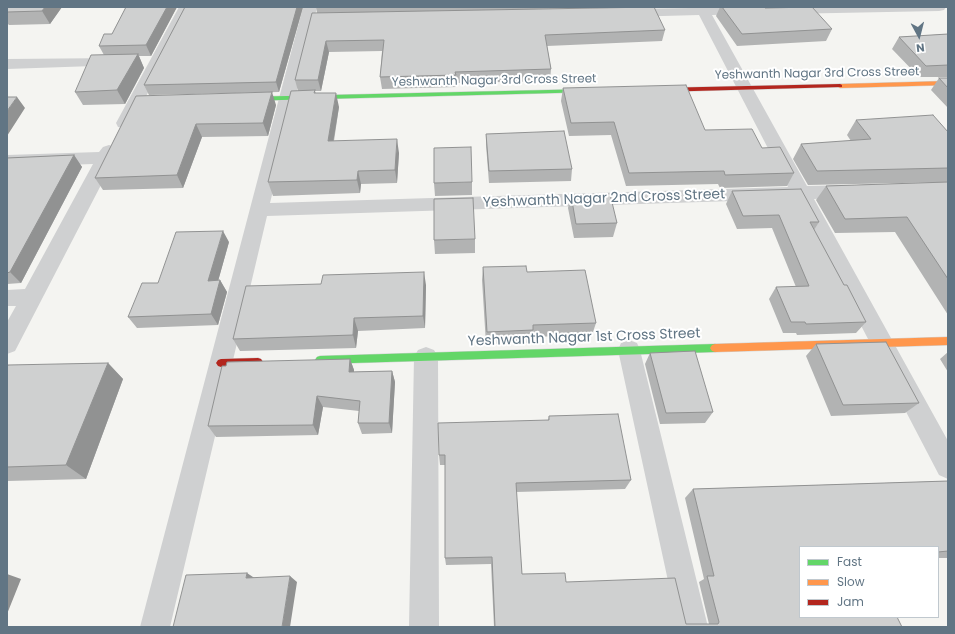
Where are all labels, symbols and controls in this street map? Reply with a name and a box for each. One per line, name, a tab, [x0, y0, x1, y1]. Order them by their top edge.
north arrow	[899, 16, 939, 56]
text: N	[915, 39, 926, 56]
street label: Yeshwanth Nagar 3rd Cross Street	[714, 65, 920, 83]
street label: Yeshwanth Nagar 3rd Cross Street	[391, 72, 597, 90]
street label: Yeshwanth Nagar 2nd Cross Street	[482, 186, 726, 212]
street label: Yeshwanth Nagar 1st Cross Street	[467, 326, 701, 350]
legend	[799, 546, 939, 618]
text: Fast	[837, 553, 862, 570]
text: Slow	[837, 573, 865, 590]
text: Jam	[837, 593, 864, 610]

